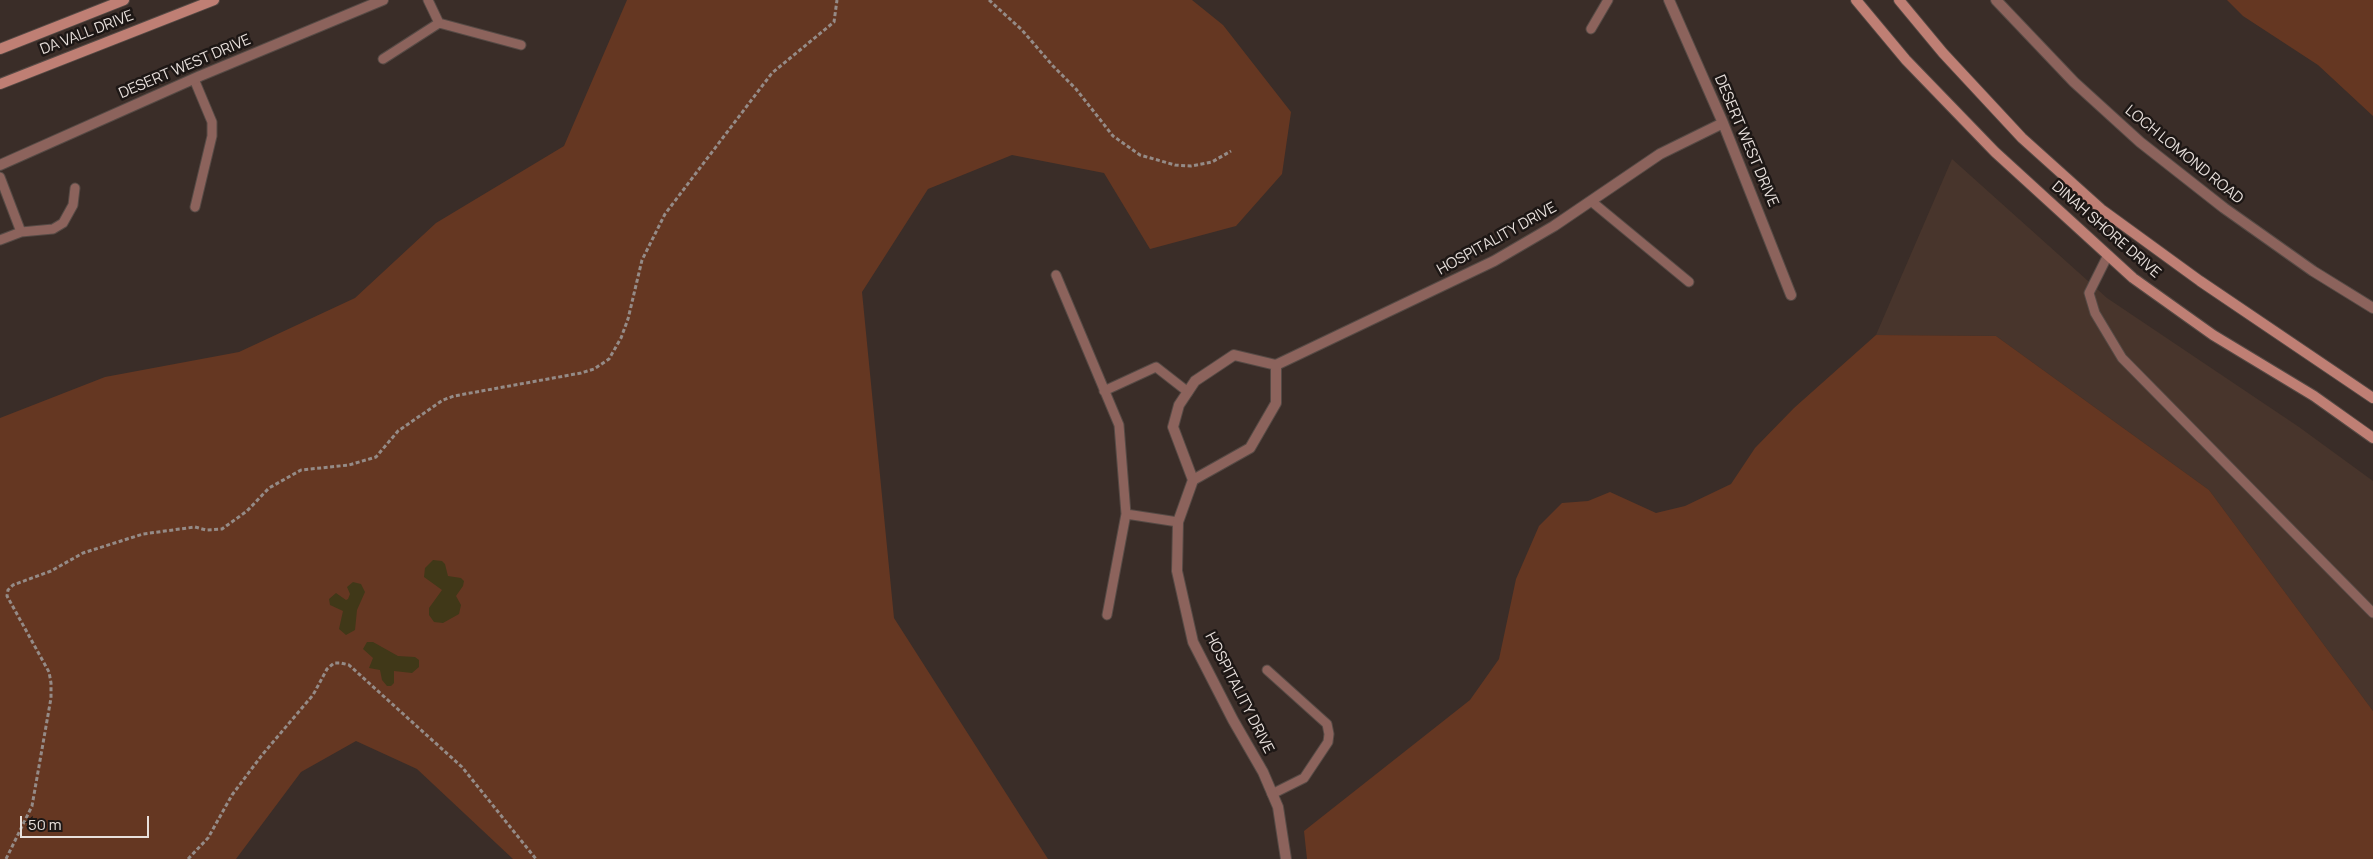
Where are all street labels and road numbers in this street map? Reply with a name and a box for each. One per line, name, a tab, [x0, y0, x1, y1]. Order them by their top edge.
street label: DA VALL DRIVE	[38, 7, 136, 59]
street label: DESERT WEST DRIVE	[116, 31, 254, 103]
street label: DESERT WEST DRIVE	[1710, 72, 1782, 210]
street label: LOCH LOMOND ROAD	[2121, 102, 2247, 208]
street label: DINAH SHORE DRIVE	[2048, 178, 2164, 282]
street label: HOSPITALITY DRIVE	[1434, 199, 1560, 279]
street label: HOSPITALITY DRIVE	[1201, 629, 1277, 757]

